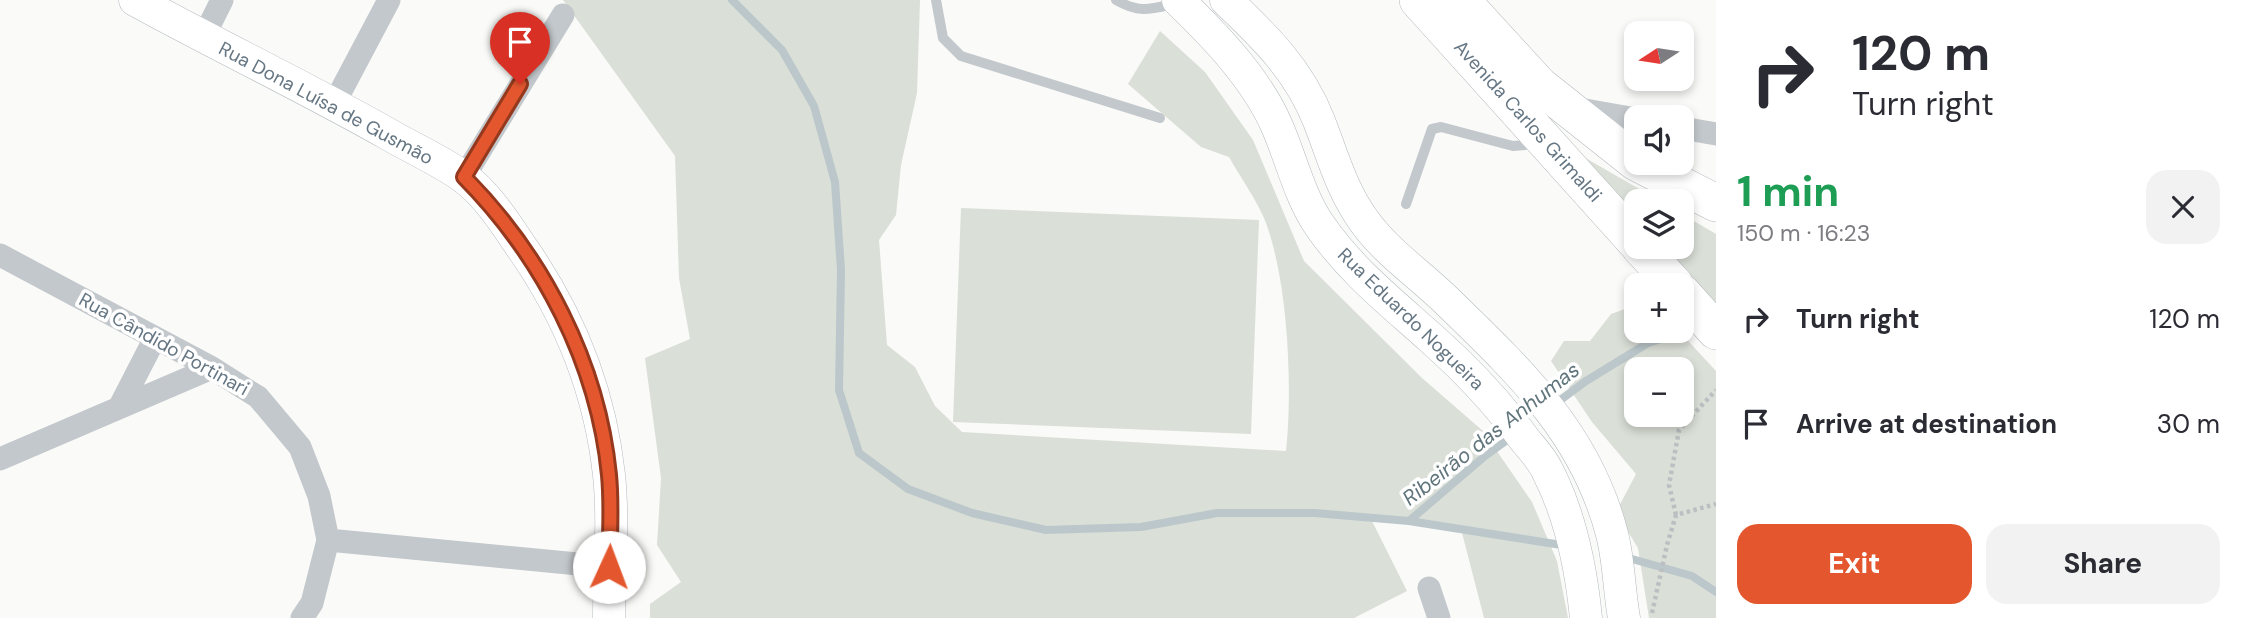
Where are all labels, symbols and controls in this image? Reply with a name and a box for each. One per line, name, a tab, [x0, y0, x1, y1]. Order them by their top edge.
pin	[490, 12.0, 550, 84]
north arrow	[1624, 21, 1694, 91]
map controls	[1624, 21, 1694, 427]
text: 120 m	[1852, 21, 1990, 85]
icon: arrive	[501, 23, 539, 61]
icon: right	[1737, 28, 1828, 119]
street label: Avenida Carlos Grimaldi	[1449, 35, 1607, 207]
street label: Rua Dona Luísa de Gusmão	[214, 36, 438, 170]
text: Turn right	[1852, 83, 1994, 125]
button: sound	[1624, 105, 1694, 175]
text: 1 min	[1737, 164, 1839, 219]
button: close	[2146, 170, 2220, 244]
button: layers	[1624, 189, 1694, 259]
text: 150 m · 16:23	[1737, 218, 1870, 248]
street label: Rua Eduardo Nogueira	[1332, 242, 1490, 396]
button: +	[1624, 273, 1694, 343]
street label: Rua Cândido Portinari	[75, 287, 253, 401]
icon: right	[1737, 300, 1775, 338]
text: Turn right	[1796, 302, 1920, 336]
text: 120 m	[2149, 302, 2220, 336]
water label: Ribeirão das Anhumas	[1397, 356, 1585, 512]
button: −	[1624, 357, 1694, 427]
icon: arrive	[1737, 405, 1775, 443]
text: Arrive at destination	[1796, 407, 2057, 441]
text: 30 m	[2157, 407, 2220, 441]
button: Exit	[1737, 524, 1972, 604]
button: Share	[1986, 524, 2220, 604]
position arrow	[572, 530, 646, 604]

